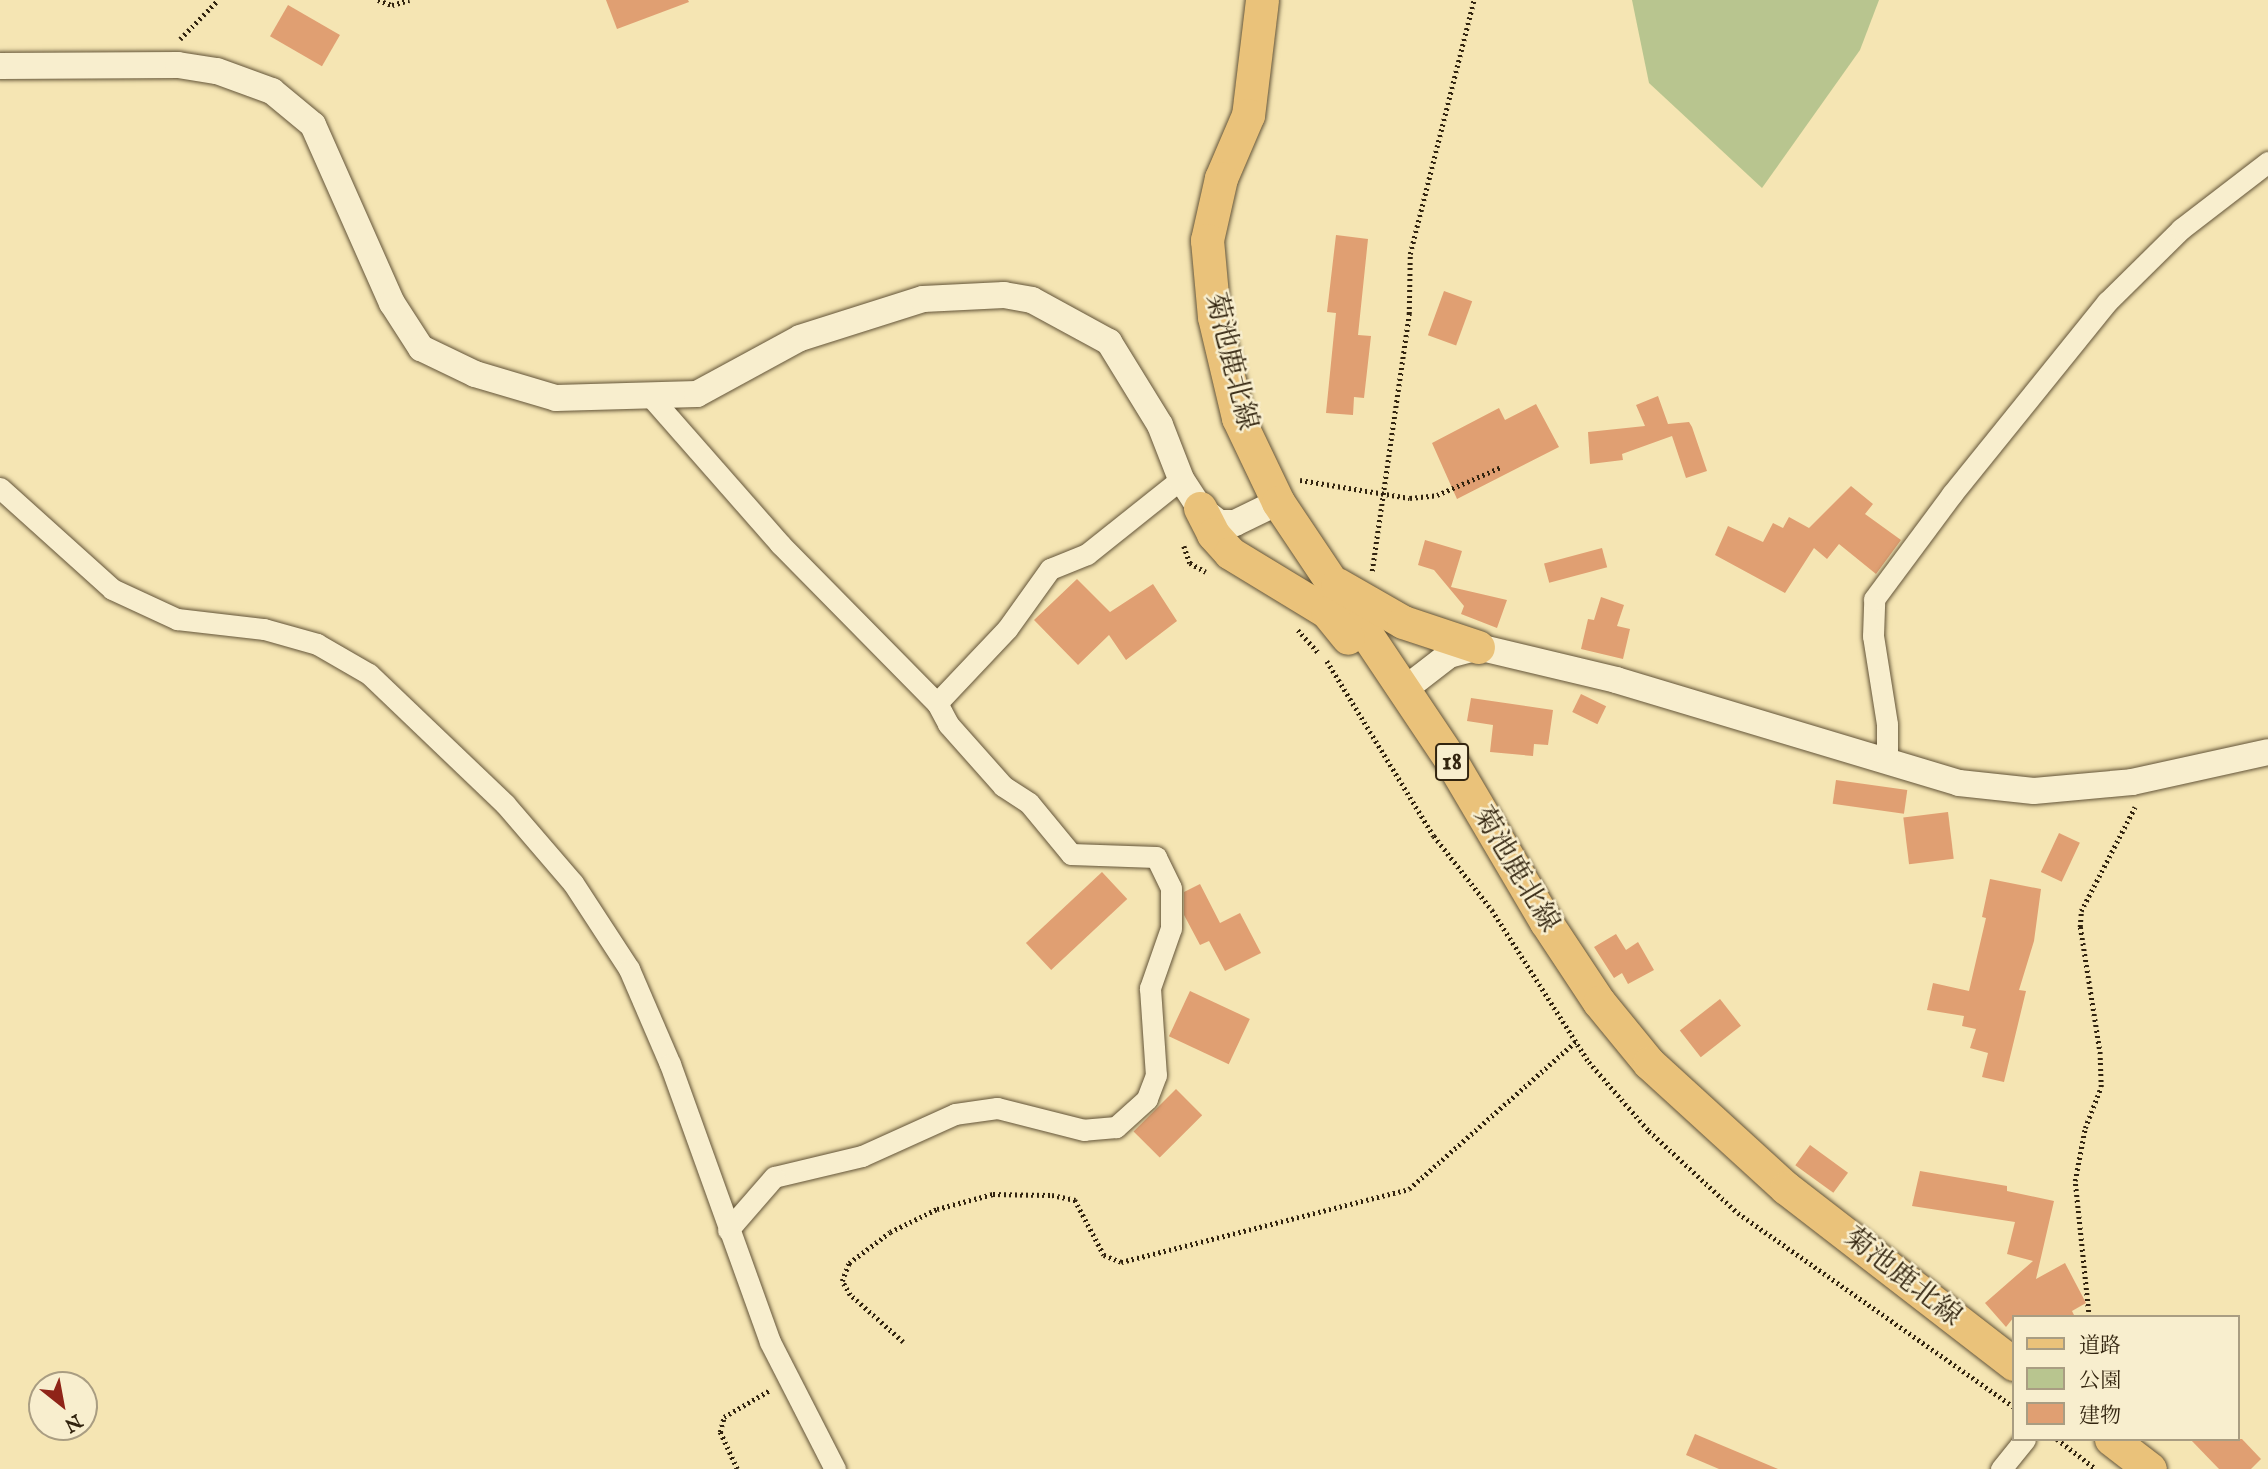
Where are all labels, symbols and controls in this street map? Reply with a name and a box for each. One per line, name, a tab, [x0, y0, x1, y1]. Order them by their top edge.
street label: 菊池鹿北線	[1197, 290, 1263, 434]
road number: 18	[1434, 740, 1470, 784]
street label: 菊池鹿北線	[1465, 801, 1565, 939]
street label: 菊池鹿北線	[1836, 1222, 1968, 1334]
legend	[2012, 1315, 2240, 1441]
text: 道路	[2079, 1333, 2121, 1360]
text: 公園	[2079, 1368, 2121, 1395]
north arrow	[28, 1371, 98, 1441]
text: 建物	[2079, 1403, 2121, 1430]
text: N	[60, 1408, 86, 1437]

